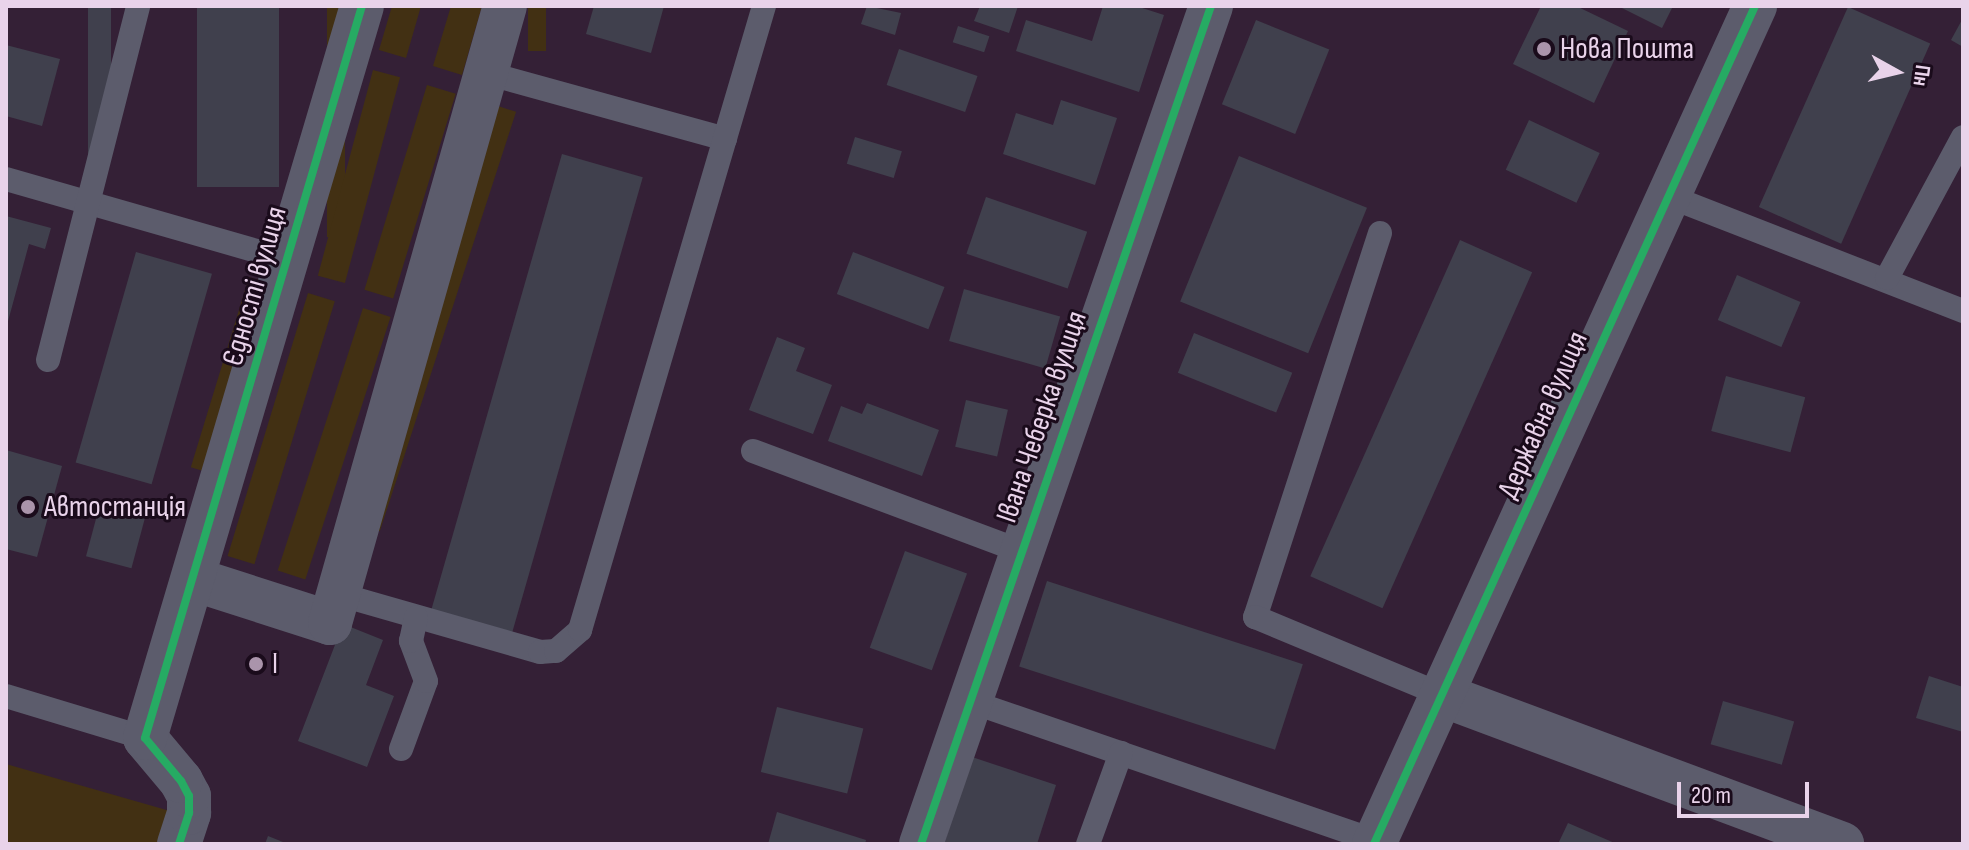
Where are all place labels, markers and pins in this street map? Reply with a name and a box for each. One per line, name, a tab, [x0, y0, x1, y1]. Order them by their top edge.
place label: Нова Пошта	[1560, 31, 1694, 67]
marker: Нова Пошта	[1535, 40, 1553, 58]
place label: Автостанція	[44, 489, 186, 525]
marker: Автостанція	[19, 498, 37, 516]
place label: І	[272, 646, 278, 682]
marker: І	[247, 655, 265, 673]

